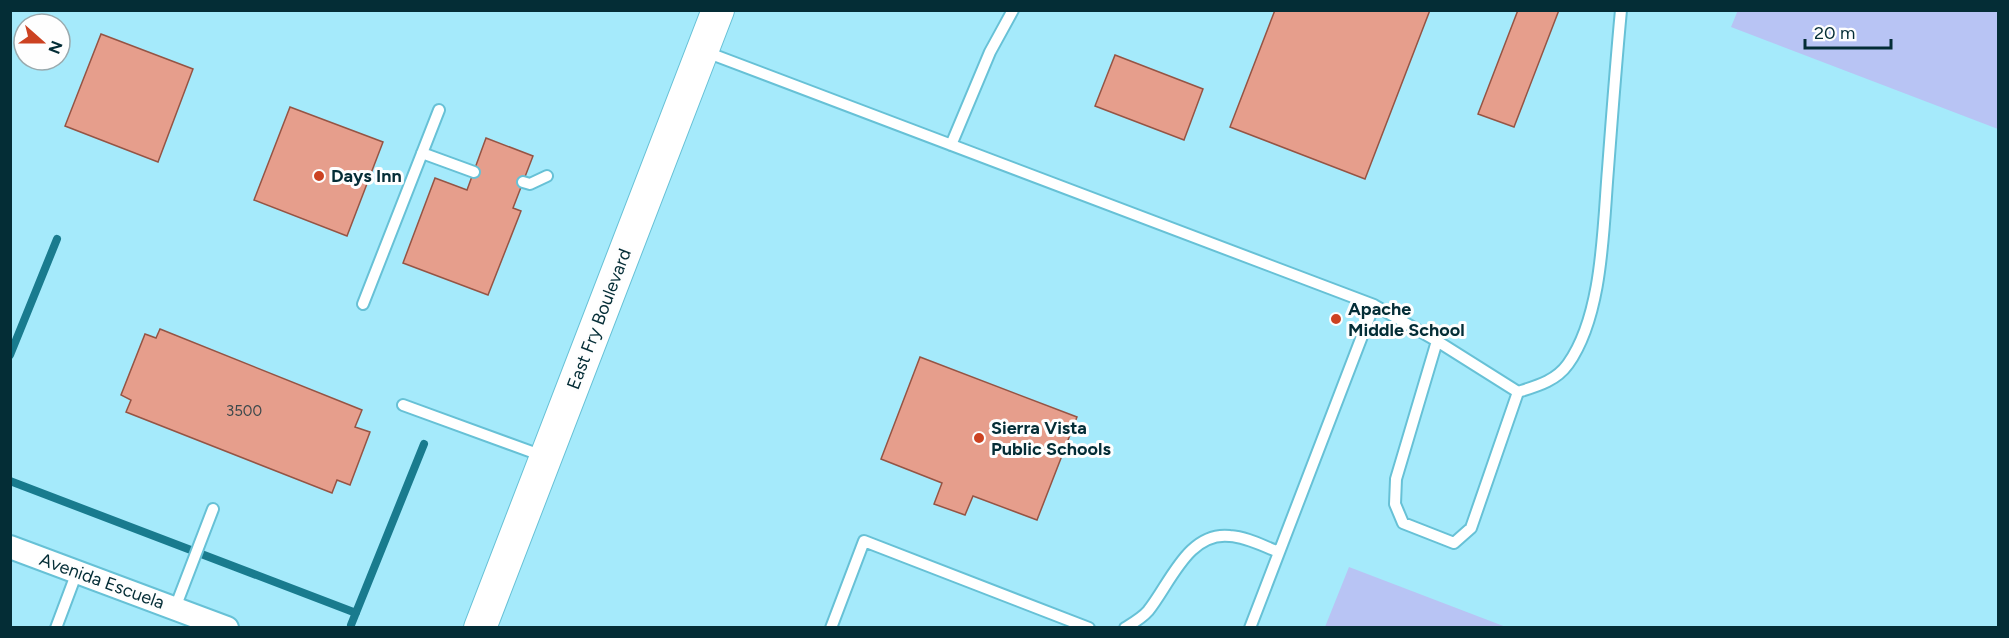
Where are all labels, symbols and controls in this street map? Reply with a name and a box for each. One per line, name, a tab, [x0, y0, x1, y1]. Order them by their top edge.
north arrow	[12, 12, 72, 72]
scale bar	[1805, 12, 1890, 50]
text: 20 m	[1814, 22, 1855, 44]
text: N	[44, 38, 67, 56]
place label: Days Inn	[331, 165, 402, 187]
marker: Days Inn	[312, 169, 326, 183]
street label: East Fry Boulevard	[562, 245, 636, 393]
place label: Apache Middle School	[1348, 298, 1465, 341]
marker: Apache Middle School	[1329, 312, 1343, 326]
house number: 3500	[226, 402, 262, 420]
place label: Sierra Vista Public Schools	[991, 417, 1111, 460]
marker: Sierra Vista Public Schools	[972, 431, 986, 445]
street label: Avenida Escuela	[37, 548, 167, 614]

